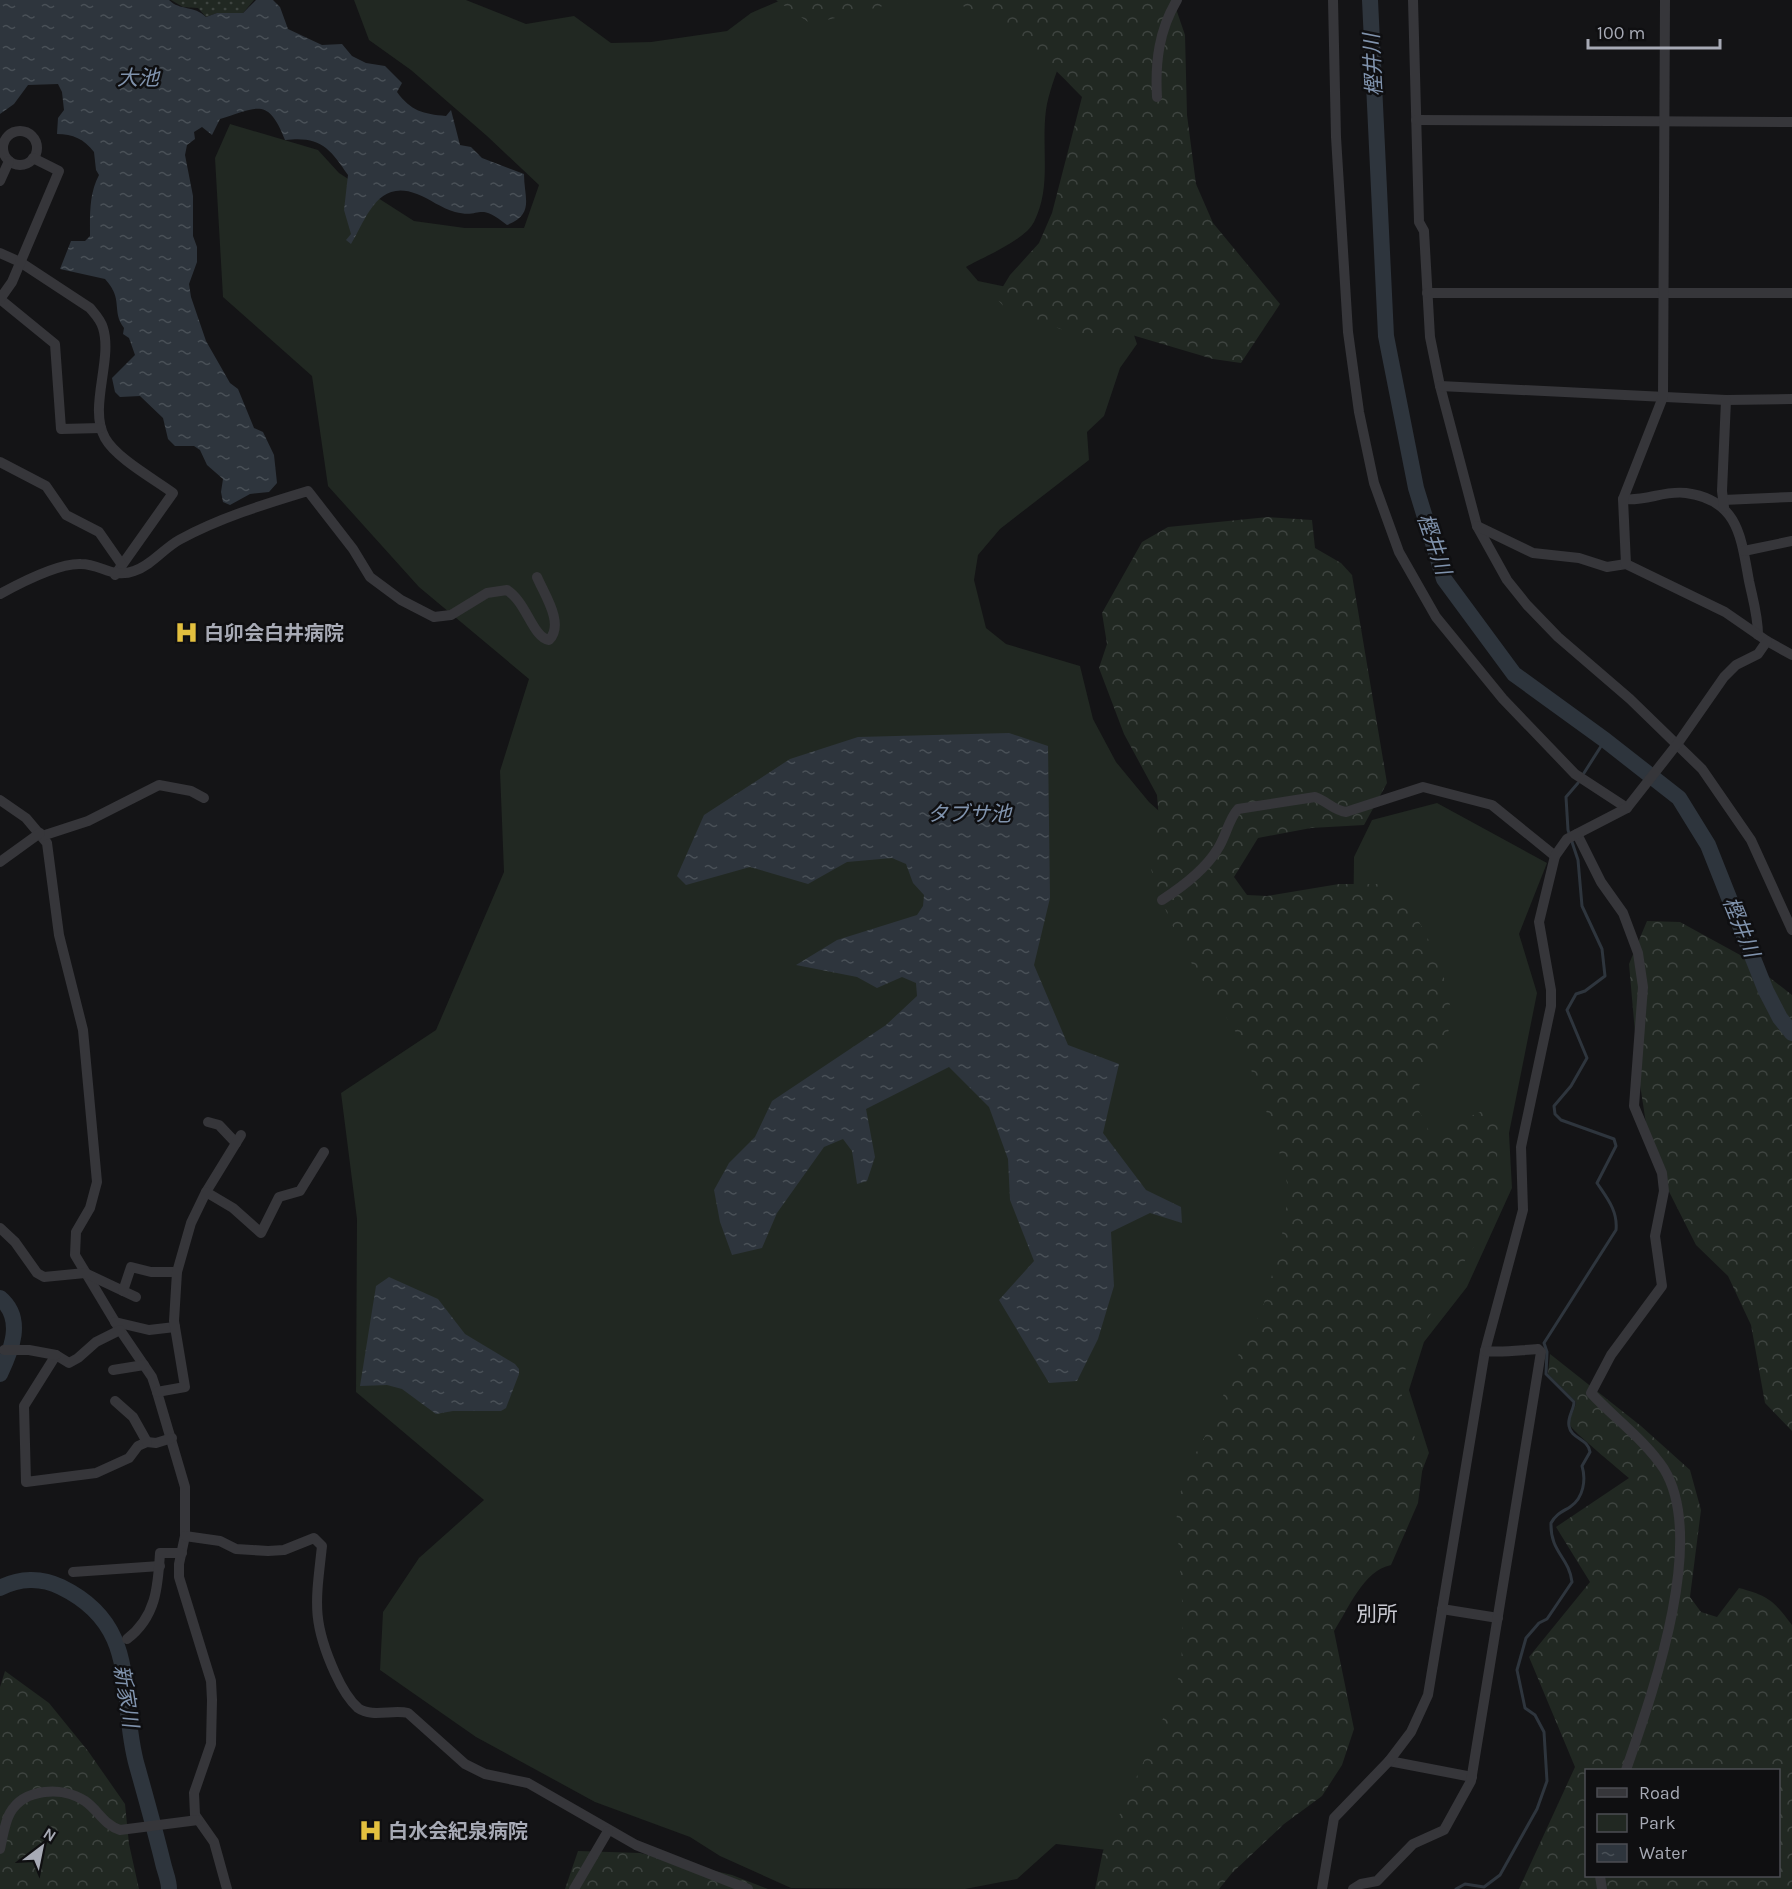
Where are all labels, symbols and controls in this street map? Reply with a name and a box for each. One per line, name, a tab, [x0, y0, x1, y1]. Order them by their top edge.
scale bar	[1588, 12, 1720, 50]
text: 100 m	[1597, 22, 1645, 44]
water label: 樫井川	[1359, 31, 1387, 97]
water label: 大池	[117, 66, 161, 90]
water label: 樫井川	[1412, 510, 1456, 580]
hospital icon: 白卯会白井病院	[173, 620, 199, 646]
place label: 白卯会白井病院	[204, 622, 344, 645]
water label: タブサ池	[927, 802, 1013, 826]
water label: 樫井川	[1718, 893, 1765, 963]
district label: 別所	[1356, 1602, 1398, 1626]
water label: 新家川	[109, 1663, 143, 1731]
legend	[1585, 1769, 1780, 1877]
text: Road	[1639, 1782, 1680, 1804]
text: Park	[1639, 1812, 1676, 1834]
north arrow	[12, 1817, 72, 1877]
hospital icon: 白水会紀泉病院	[357, 1818, 383, 1844]
place label: 白水会紀泉病院	[388, 1820, 528, 1843]
text: N	[40, 1824, 60, 1846]
text: Water	[1639, 1842, 1687, 1864]

